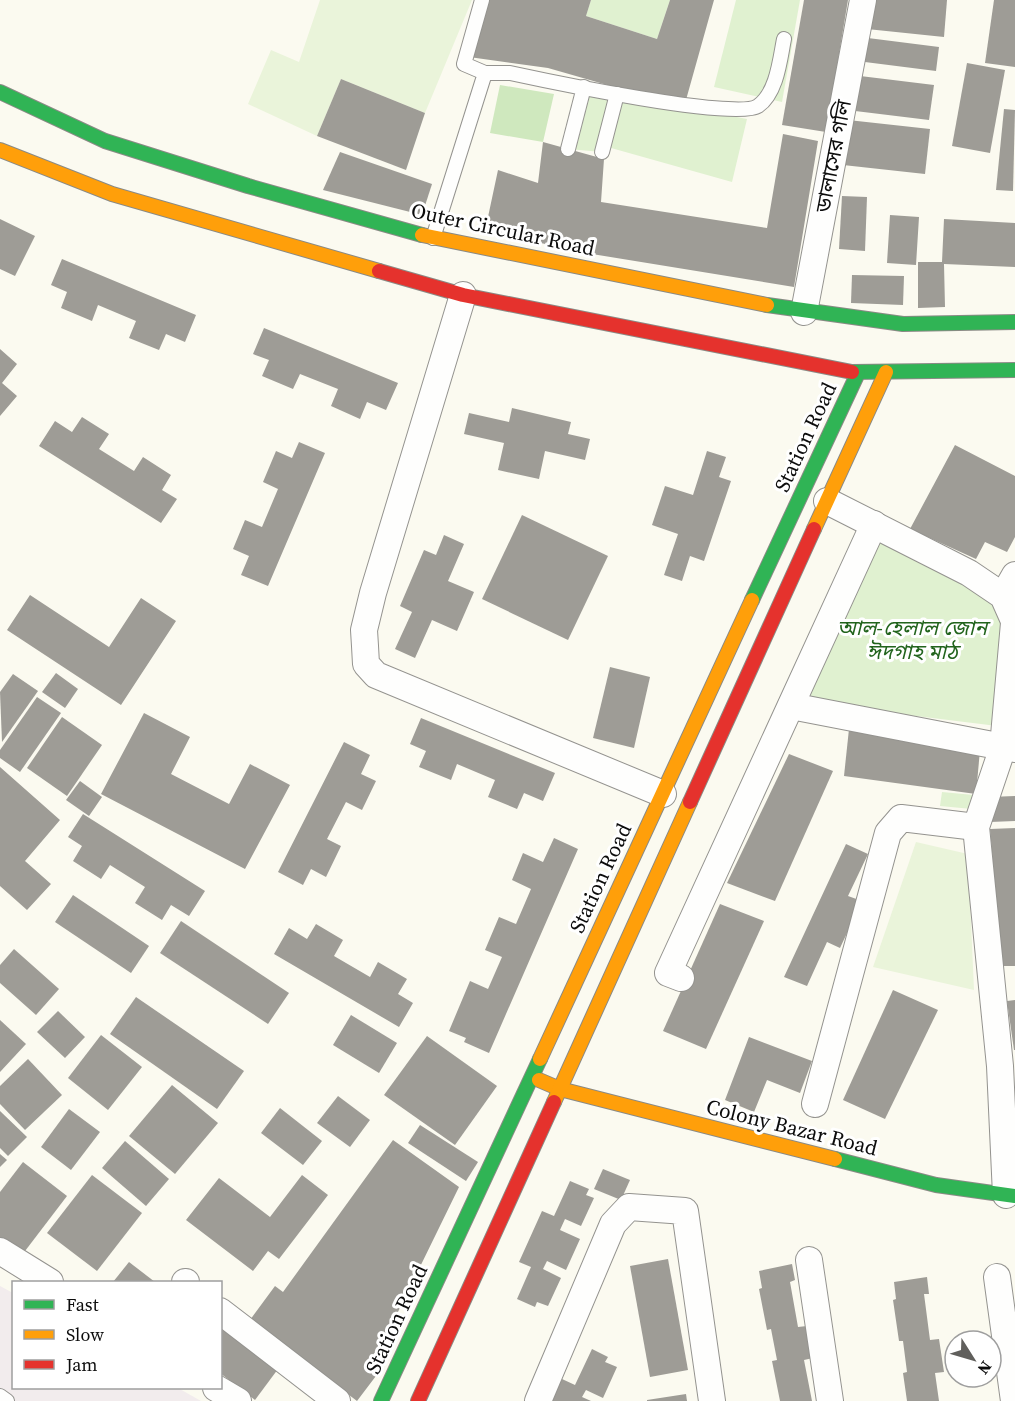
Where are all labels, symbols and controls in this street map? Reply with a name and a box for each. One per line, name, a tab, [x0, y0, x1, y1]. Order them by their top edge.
street label: ডালাসের গলি	[808, 97, 858, 216]
street label: Outer Circular Road	[408, 195, 598, 263]
street label: Station Road	[767, 377, 843, 497]
park label: আল-হেলাল জোন ঈদগাহ মাঠ	[837, 613, 991, 666]
street label: Station Road	[562, 818, 638, 938]
street label: Colony Bazar Road	[703, 1092, 881, 1162]
street label: Station Road	[358, 1259, 434, 1379]
legend	[12, 1281, 222, 1389]
text: Fast	[66, 1292, 99, 1317]
text: Slow	[66, 1322, 104, 1347]
north arrow	[943, 1329, 1003, 1389]
text: Jam	[65, 1352, 98, 1377]
text: N	[972, 1357, 997, 1380]

